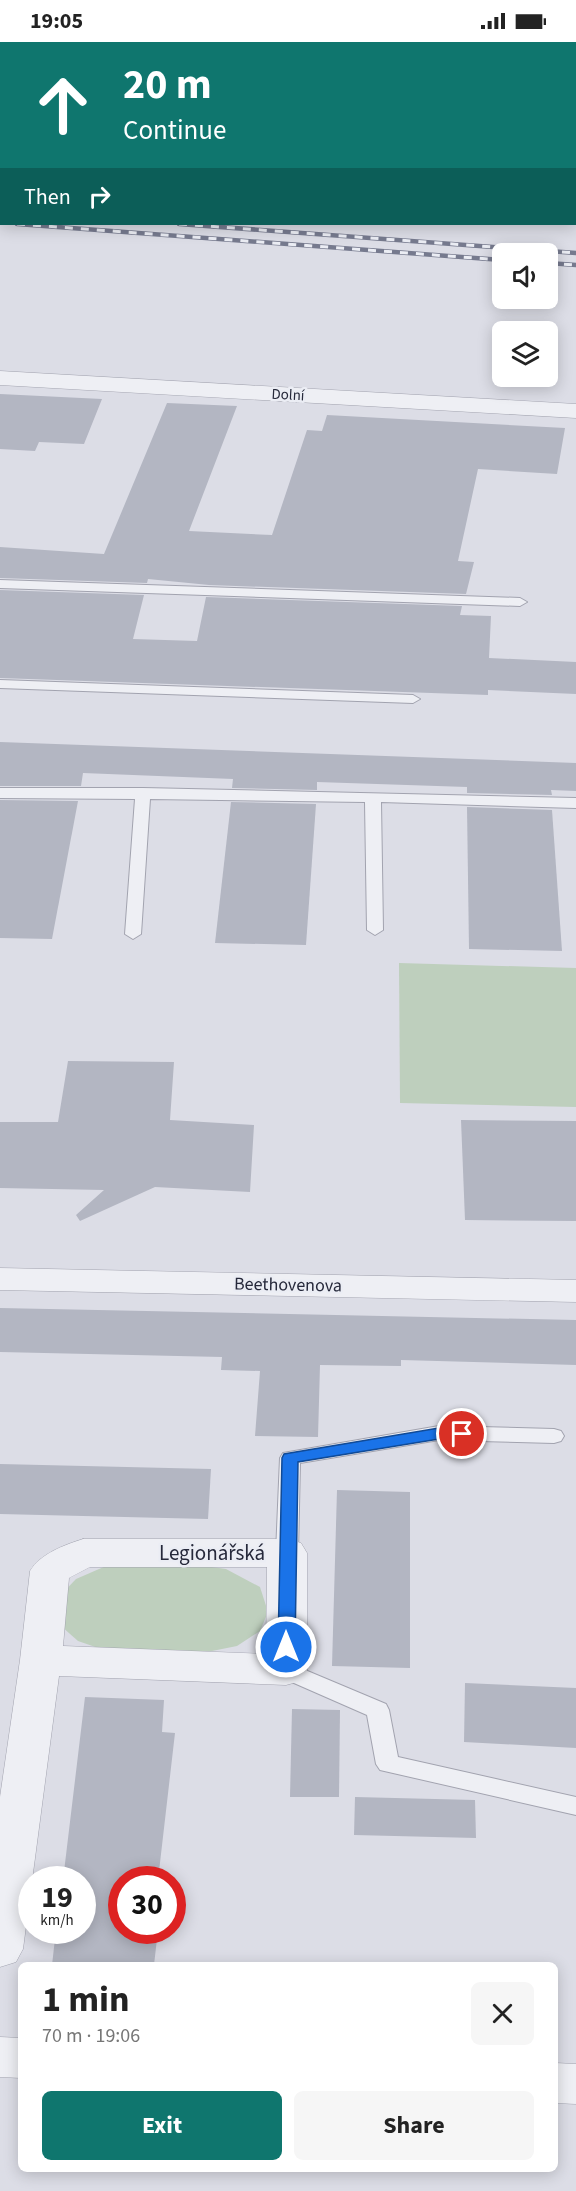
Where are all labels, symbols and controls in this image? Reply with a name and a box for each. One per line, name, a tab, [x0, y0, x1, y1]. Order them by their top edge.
text: 19:05	[30, 5, 83, 37]
text: 20 m	[123, 55, 212, 115]
icon: ahead	[24, 66, 102, 144]
text: Continue	[123, 111, 226, 150]
icon: right	[83, 180, 116, 213]
text: Then	[24, 181, 71, 213]
map controls	[492, 243, 558, 387]
button: sound	[492, 243, 558, 309]
button: layers	[492, 321, 558, 387]
street label: Dolní	[271, 384, 306, 406]
street label: Beethovenova	[234, 1272, 342, 1298]
pin	[436, 1408, 487, 1459]
icon: arrive	[445, 1417, 478, 1450]
street label: Legionářská	[159, 1538, 265, 1568]
position arrow	[254, 1615, 318, 1679]
speed limit sign: 30	[108, 1866, 186, 1944]
text: 19	[41, 1876, 73, 1919]
text: km/h	[40, 1910, 74, 1931]
text: 1 min	[42, 1974, 130, 2025]
button: close	[471, 1982, 534, 2045]
text: 70 m · 19:06	[42, 2022, 140, 2050]
button: Exit	[42, 2091, 282, 2160]
button: Share	[294, 2091, 534, 2160]

